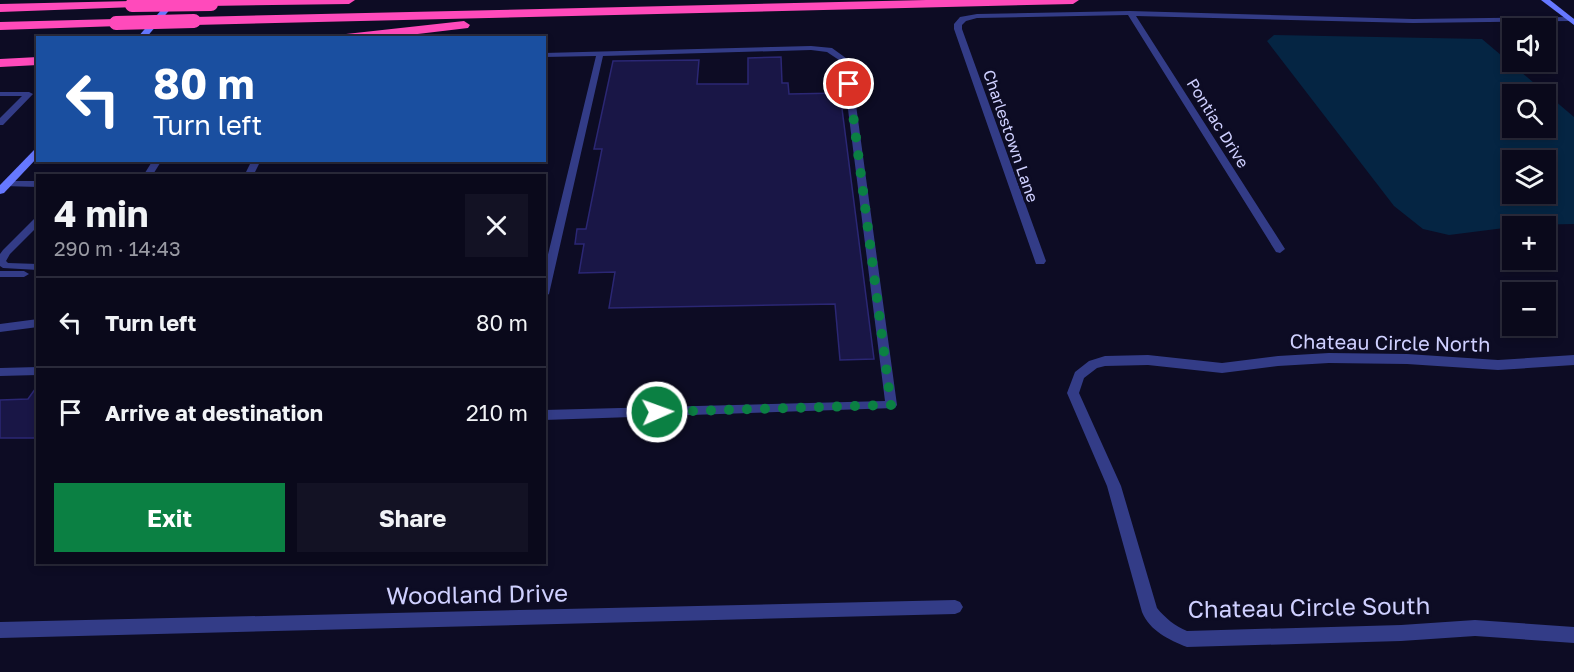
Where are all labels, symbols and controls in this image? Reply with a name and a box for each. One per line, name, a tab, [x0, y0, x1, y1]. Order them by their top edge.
map controls	[1502, 18, 1556, 336]
button: sound	[1502, 18, 1556, 72]
text: 80 m	[153, 58, 254, 108]
pin	[823, 58, 874, 109]
icon: left	[54, 60, 132, 138]
icon: arrive	[832, 67, 865, 100]
street label: Charlestown Lane	[979, 67, 1043, 205]
street label: Pontiac Drive	[1183, 75, 1253, 171]
button: search	[1502, 84, 1556, 138]
text: Turn left	[153, 109, 262, 141]
button: layers	[1502, 150, 1556, 204]
text: 4 min	[54, 192, 149, 235]
button: close	[465, 194, 528, 257]
button: +	[1502, 216, 1556, 270]
text: 290 m · 14:43	[54, 236, 181, 260]
button: −	[1502, 282, 1556, 336]
icon: left	[54, 306, 87, 339]
text: Turn left	[105, 309, 196, 336]
text: 80 m	[476, 309, 528, 336]
street label: Chateau Circle North	[1289, 328, 1491, 356]
position arrow	[625, 380, 689, 444]
icon: arrive	[54, 396, 87, 429]
text: Arrive at destination	[105, 399, 323, 426]
text: 210 m	[466, 399, 528, 426]
button: Exit	[54, 483, 285, 552]
button: Share	[297, 483, 528, 552]
street label: Woodland Drive	[386, 577, 568, 610]
street label: Chateau Circle South	[1187, 590, 1431, 623]

